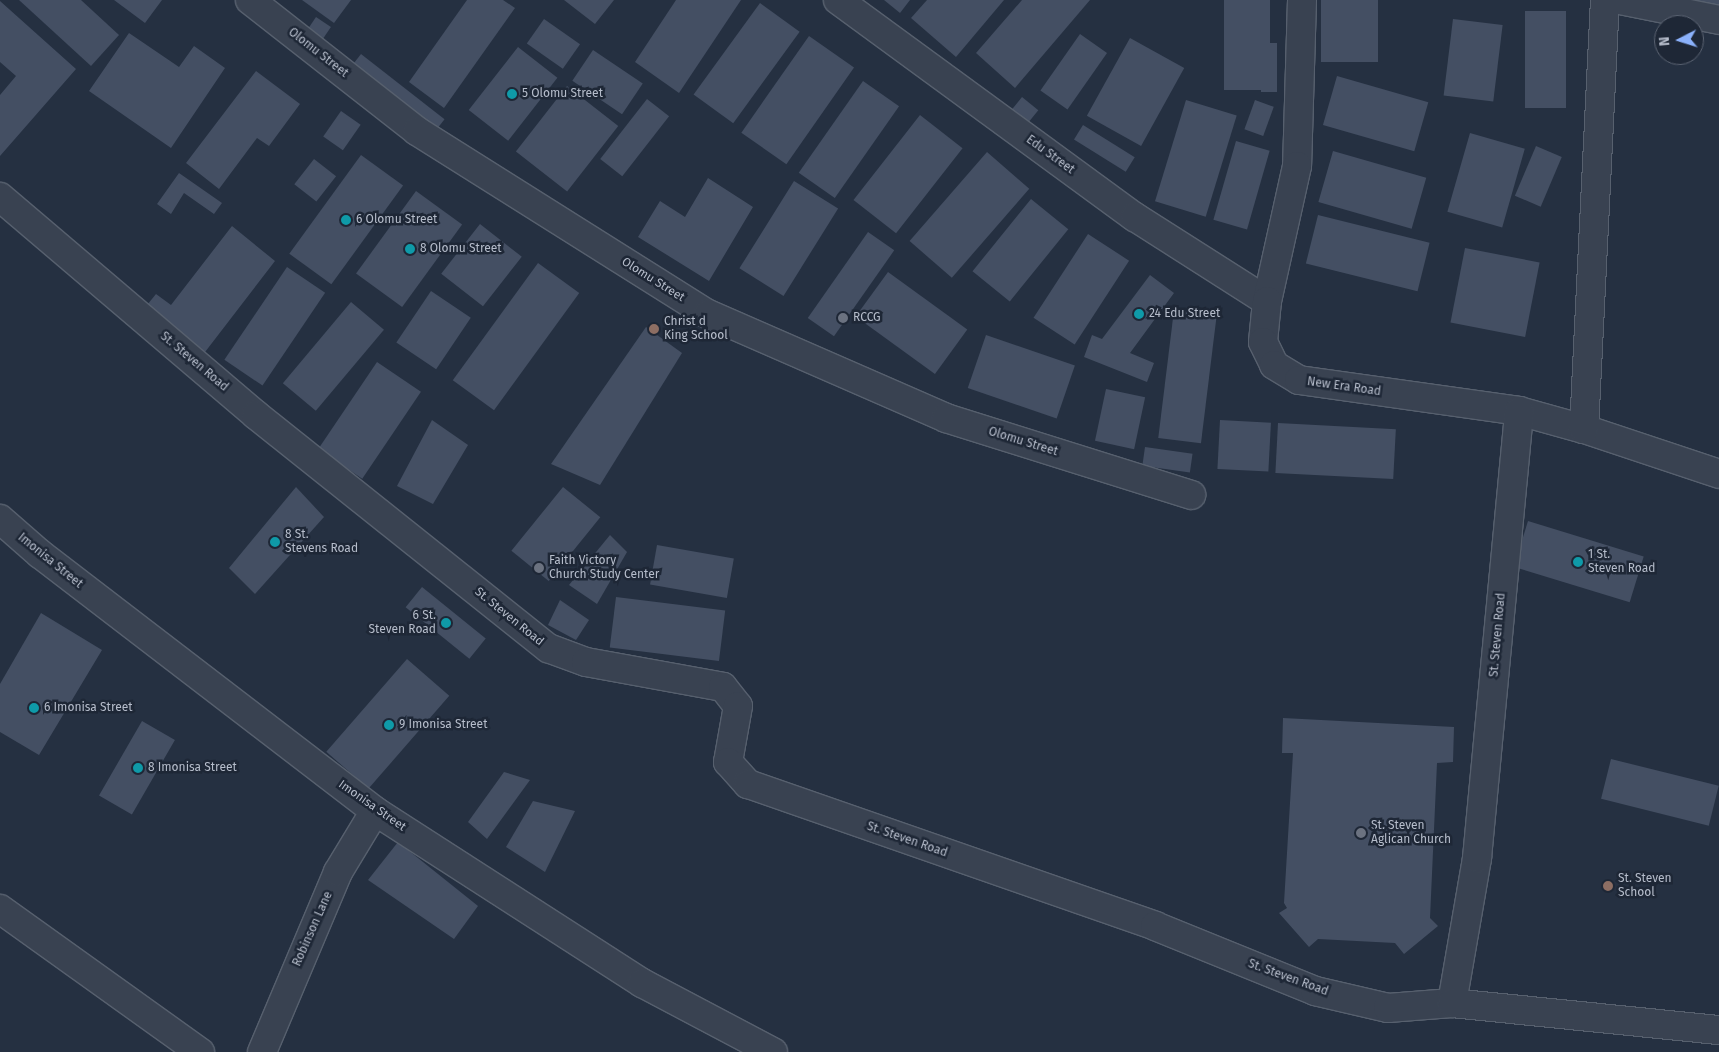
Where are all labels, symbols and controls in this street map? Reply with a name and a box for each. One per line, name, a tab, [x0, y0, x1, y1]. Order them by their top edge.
north arrow	[1654, 15, 1704, 65]
street label: Olomu Street	[285, 25, 351, 81]
text: N	[1656, 36, 1673, 47]
place label: 5 Olomu Street	[522, 87, 603, 101]
marker: 5 Olomu Street	[506, 88, 518, 100]
street label: Edu Street	[1023, 133, 1077, 177]
place label: 6 Olomu Street	[356, 213, 437, 227]
marker: 6 Olomu Street	[340, 214, 352, 226]
place label: 8 Olomu Street	[420, 242, 502, 256]
marker: 8 Olomu Street	[404, 243, 416, 255]
street label: Olomu Street	[619, 255, 687, 305]
place label: 24 Edu Street	[1149, 307, 1220, 321]
marker: 24 Edu Street	[1133, 308, 1145, 320]
place label: RCCG	[853, 311, 881, 325]
marker: RCCG	[837, 312, 849, 324]
place label: Christ d King School	[664, 315, 728, 343]
marker: Christ d King School	[648, 323, 660, 335]
street label: St. Steven Road	[157, 329, 231, 395]
street label: New Era Road	[1306, 375, 1382, 399]
street label: Olomu Street	[987, 425, 1059, 459]
place label: 8 St. Stevens Road	[285, 528, 358, 556]
street label: Imonisa Street	[15, 531, 85, 591]
marker: 8 St. Stevens Road	[269, 536, 281, 548]
place label: 1 St. Steven Road	[1588, 548, 1655, 576]
place label: Faith Victory Church Study Center	[549, 554, 659, 582]
marker: 1 St. Steven Road	[1572, 556, 1584, 568]
marker: Faith Victory Church Study Center	[533, 562, 545, 574]
street label: St. Steven Road	[472, 585, 546, 649]
street label: St. Steven Road	[1487, 592, 1509, 678]
place label: 6 St. Steven Road	[369, 609, 436, 637]
marker: 6 St. Steven Road	[440, 617, 452, 629]
place label: 6 Imonisa Street	[44, 701, 133, 715]
marker: 6 Imonisa Street	[28, 702, 40, 714]
place label: 9 Imonisa Street	[399, 718, 487, 732]
marker: 9 Imonisa Street	[383, 719, 395, 731]
place label: 8 Imonisa Street	[148, 761, 237, 775]
marker: 8 Imonisa Street	[132, 762, 144, 774]
street label: Imonisa Street	[336, 777, 408, 835]
street label: St. Steven Road	[865, 819, 949, 861]
place label: St. Steven Aglican Church	[1371, 819, 1451, 847]
marker: St. Steven Aglican Church	[1355, 827, 1367, 839]
place label: St. Steven School	[1618, 872, 1672, 900]
marker: St. Steven School	[1602, 880, 1614, 892]
street label: Robinson Lane	[290, 889, 336, 969]
street label: St. Steven Road	[1246, 957, 1330, 999]

